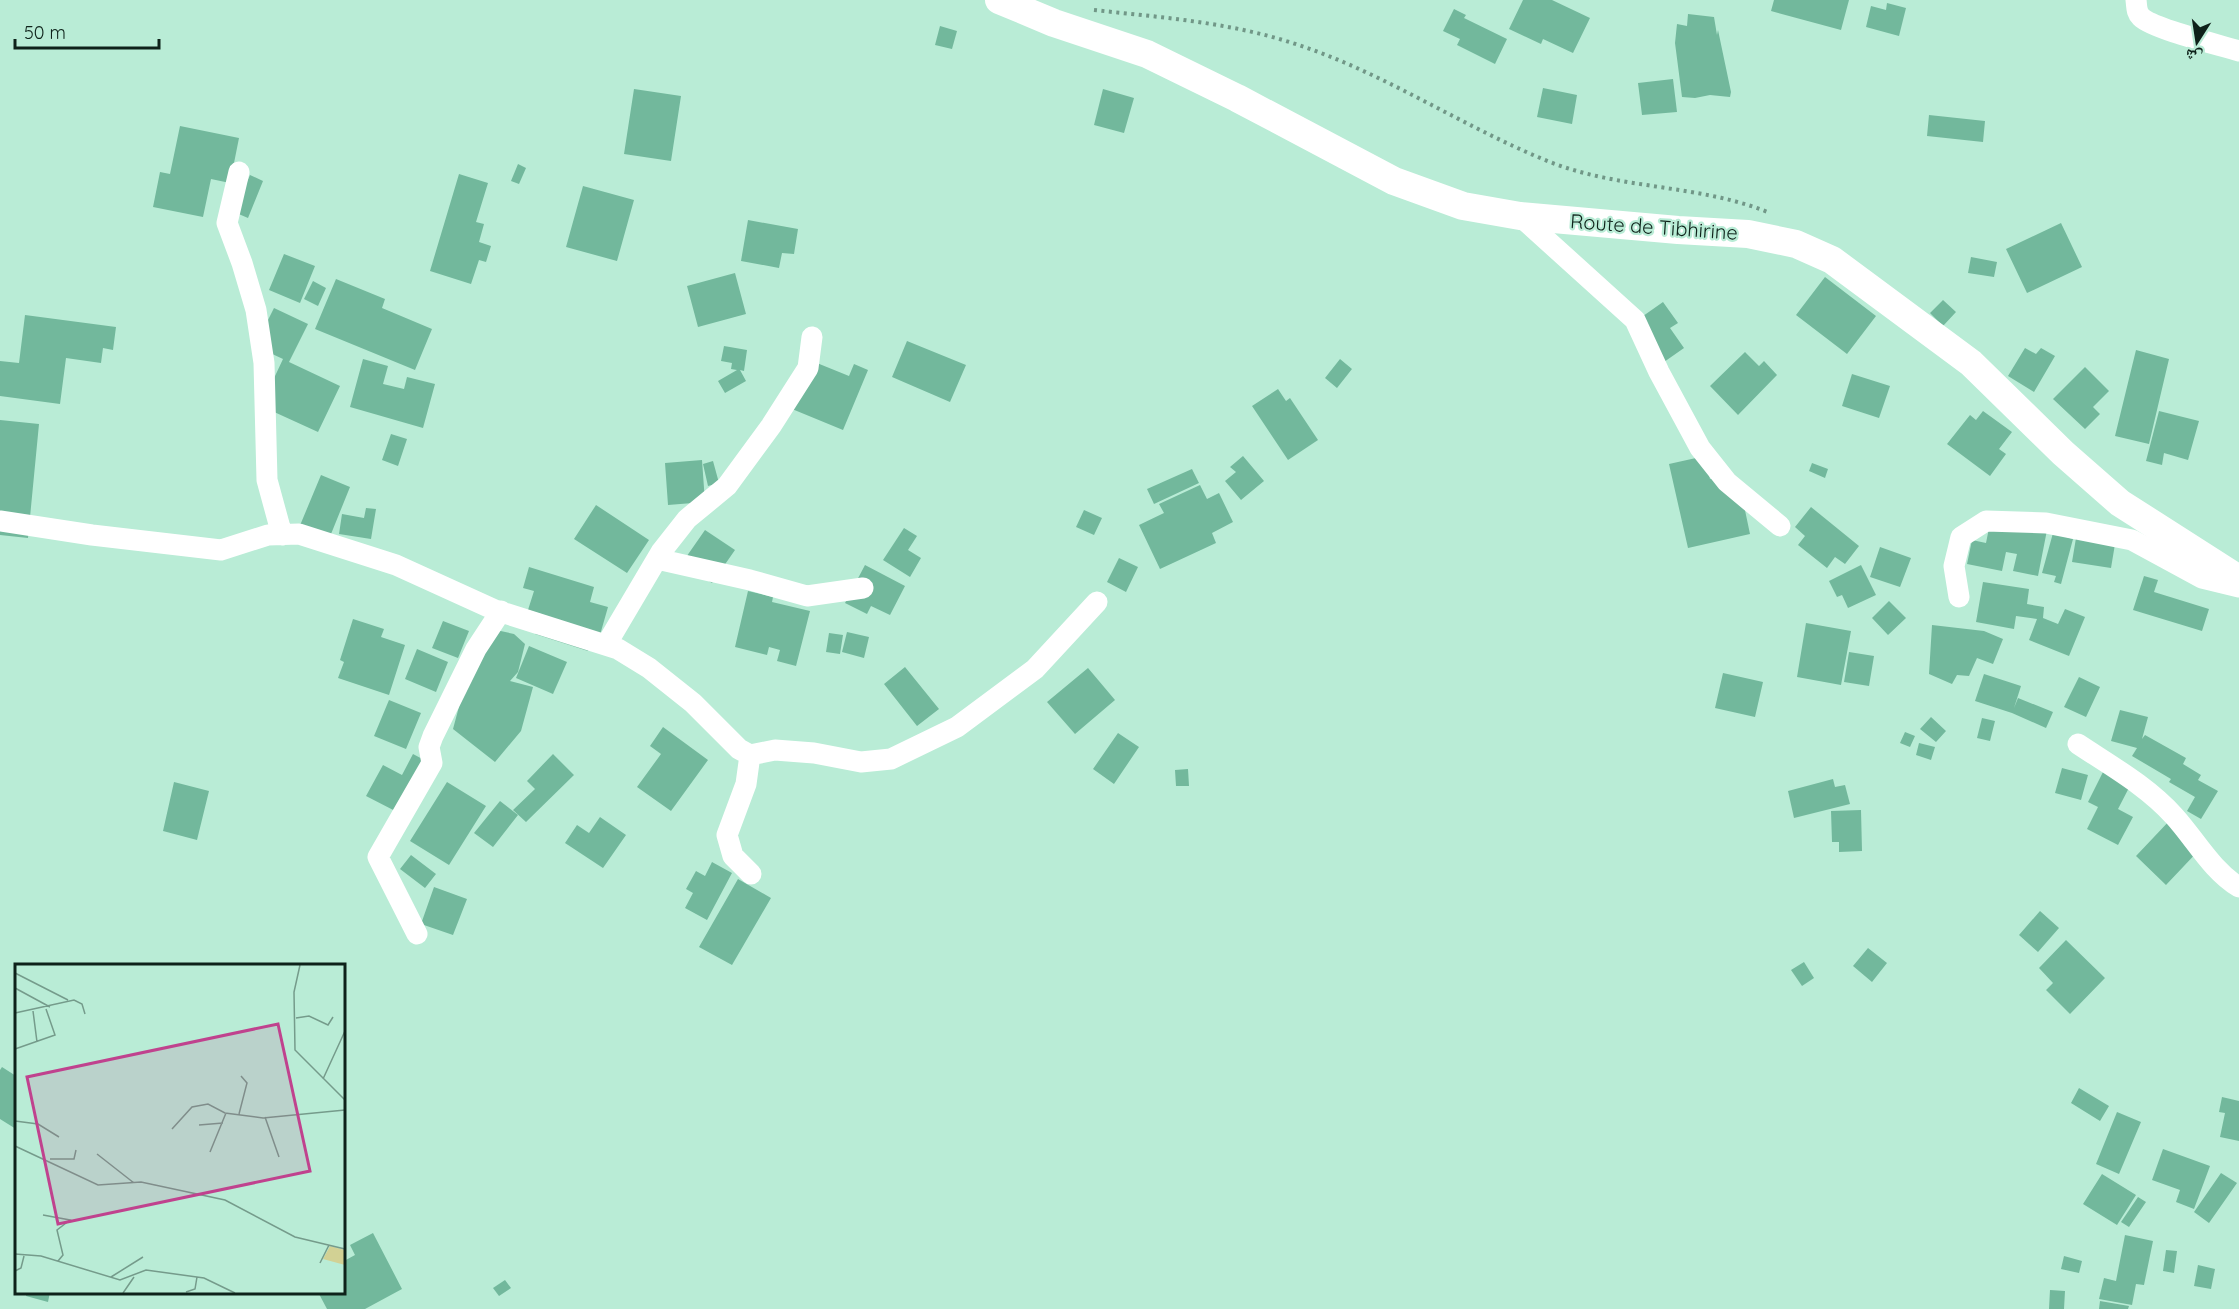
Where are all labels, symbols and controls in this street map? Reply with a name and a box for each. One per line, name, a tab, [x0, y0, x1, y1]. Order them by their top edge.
scale bar	[15, 12, 159, 50]
north arrow	[2167, 12, 2227, 72]
text: 50 m	[24, 21, 66, 44]
text: ش	[2183, 45, 2204, 68]
street label: Route de Tibhirine	[1569, 208, 1739, 245]
inset map	[15, 964, 345, 1294]

